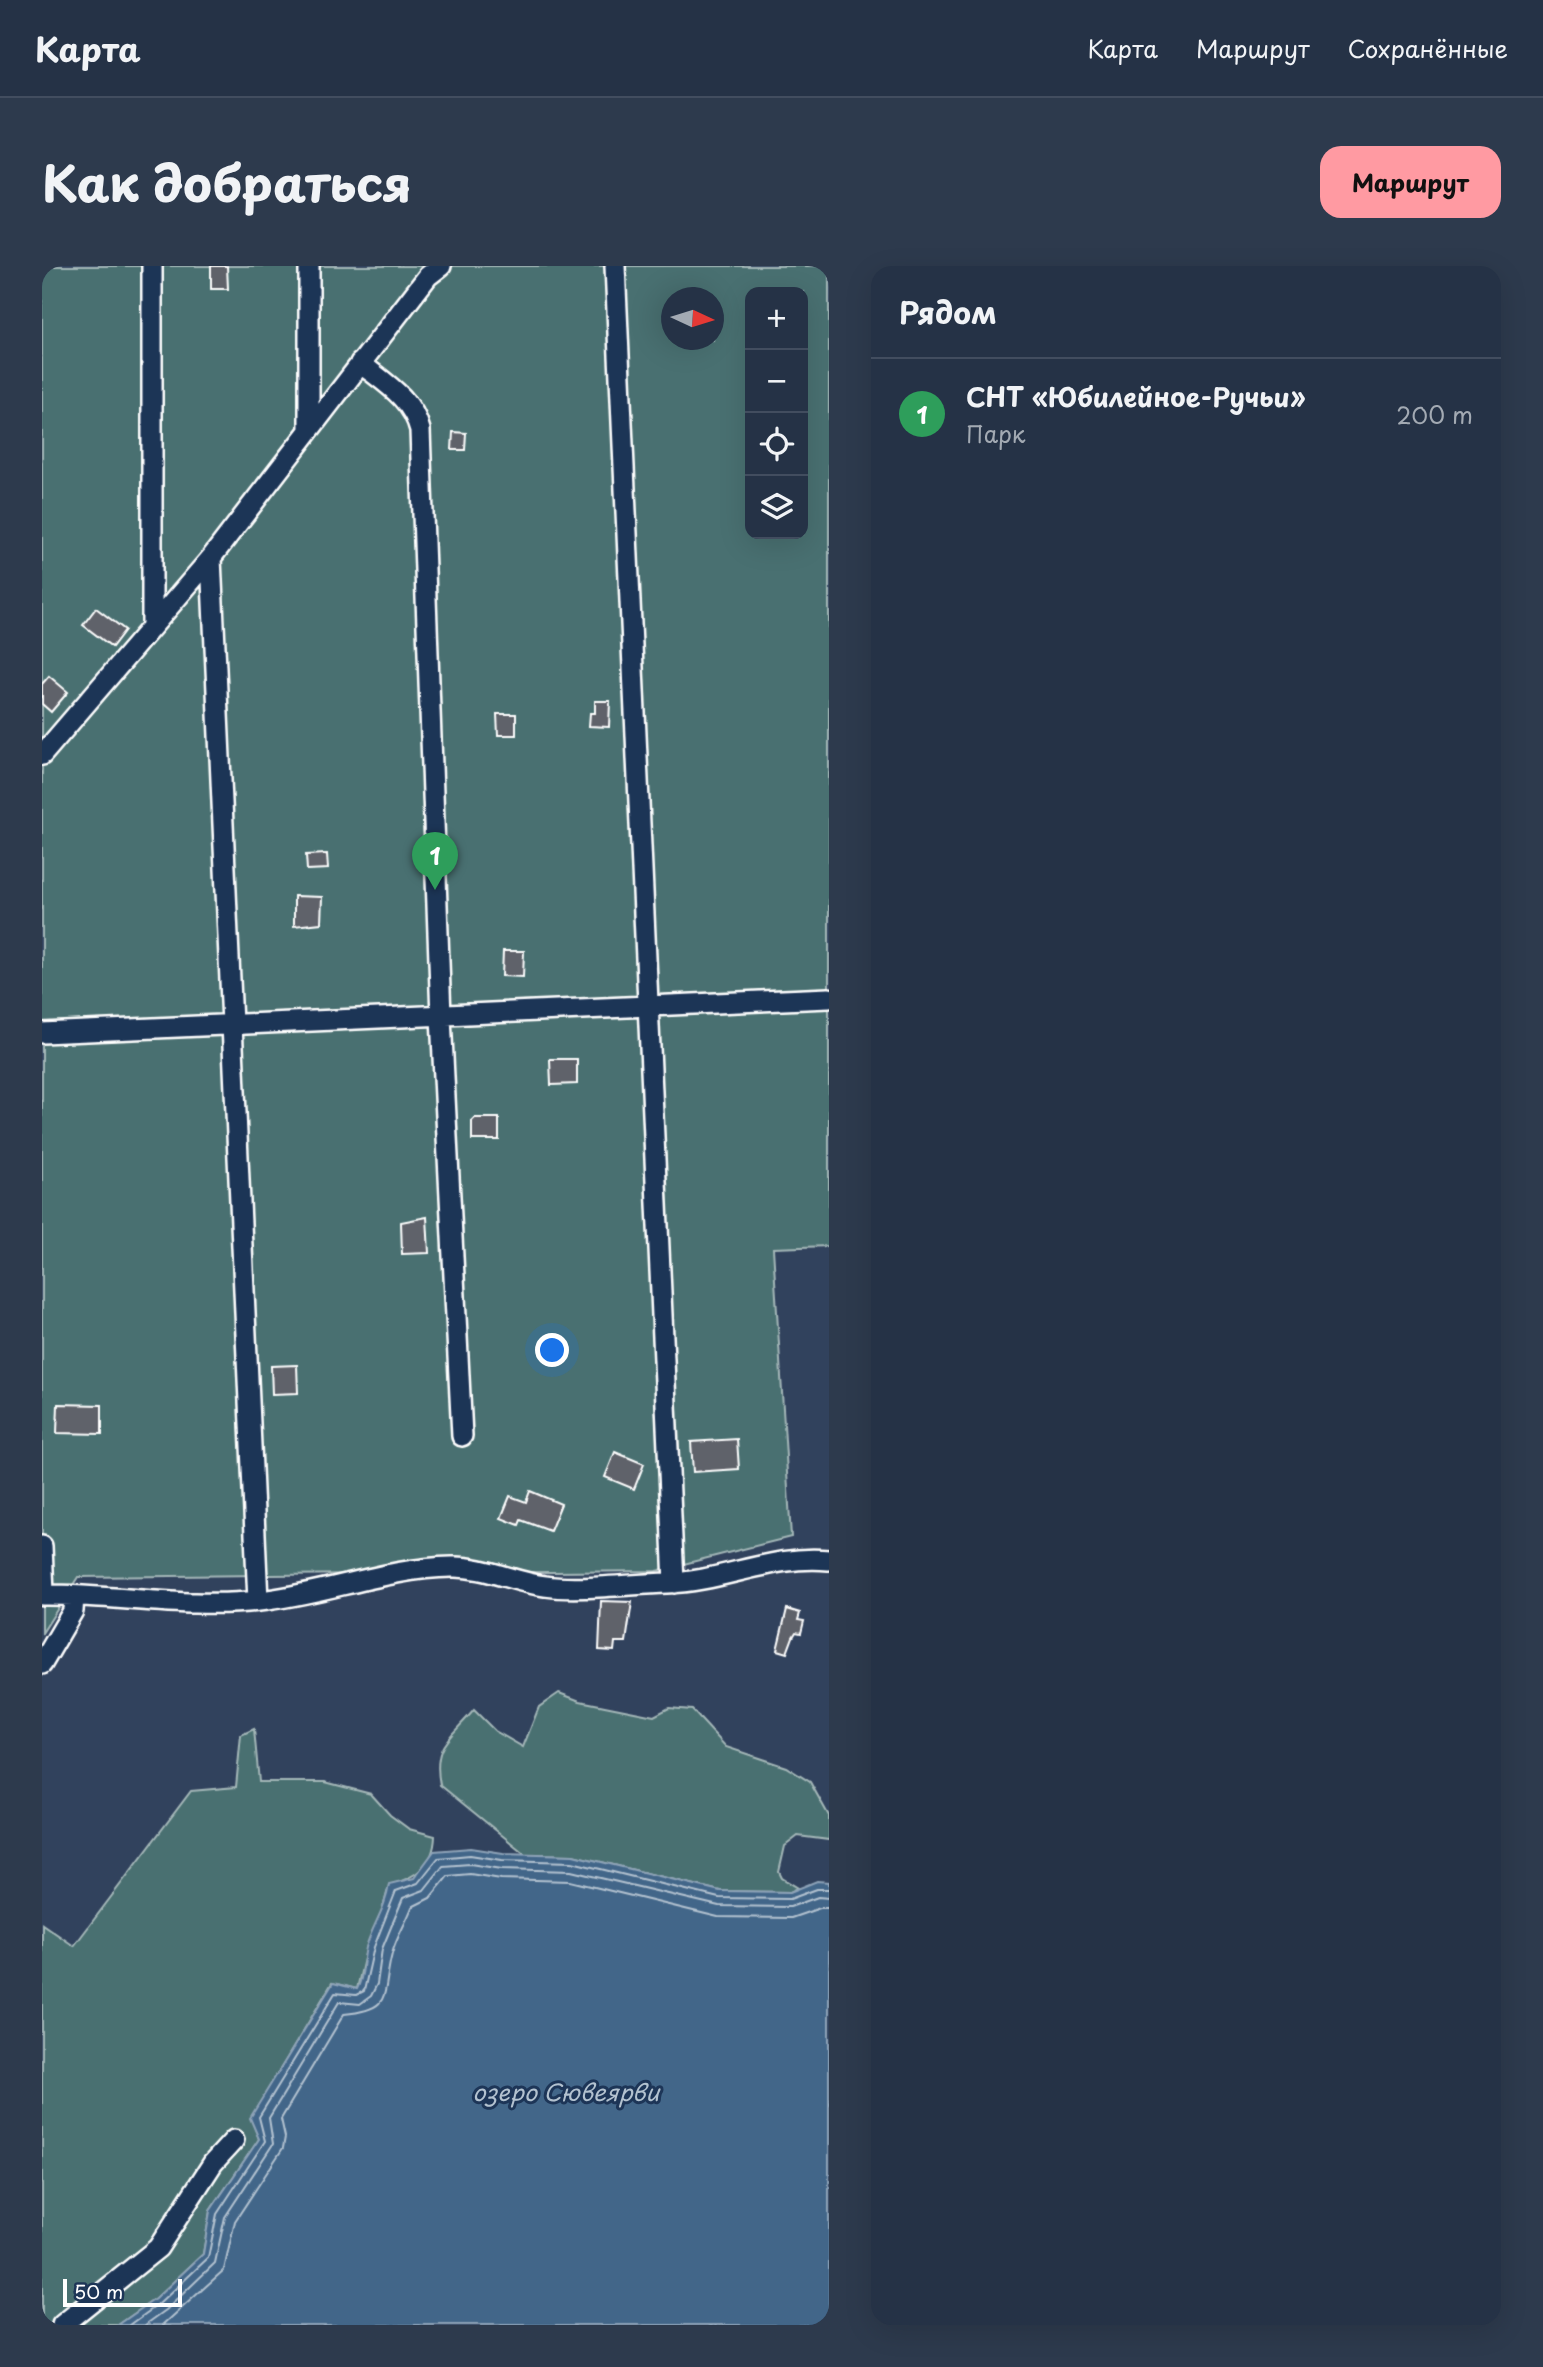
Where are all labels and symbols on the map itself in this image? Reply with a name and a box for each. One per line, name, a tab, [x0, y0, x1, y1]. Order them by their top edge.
north arrow	[661, 287, 724, 350]
pin: 1	[412, 832, 458, 890]
your location	[535, 1333, 569, 1367]
water label: озеро Сювеярви	[473, 2074, 661, 2109]
scale bar	[63, 2276, 182, 2308]

